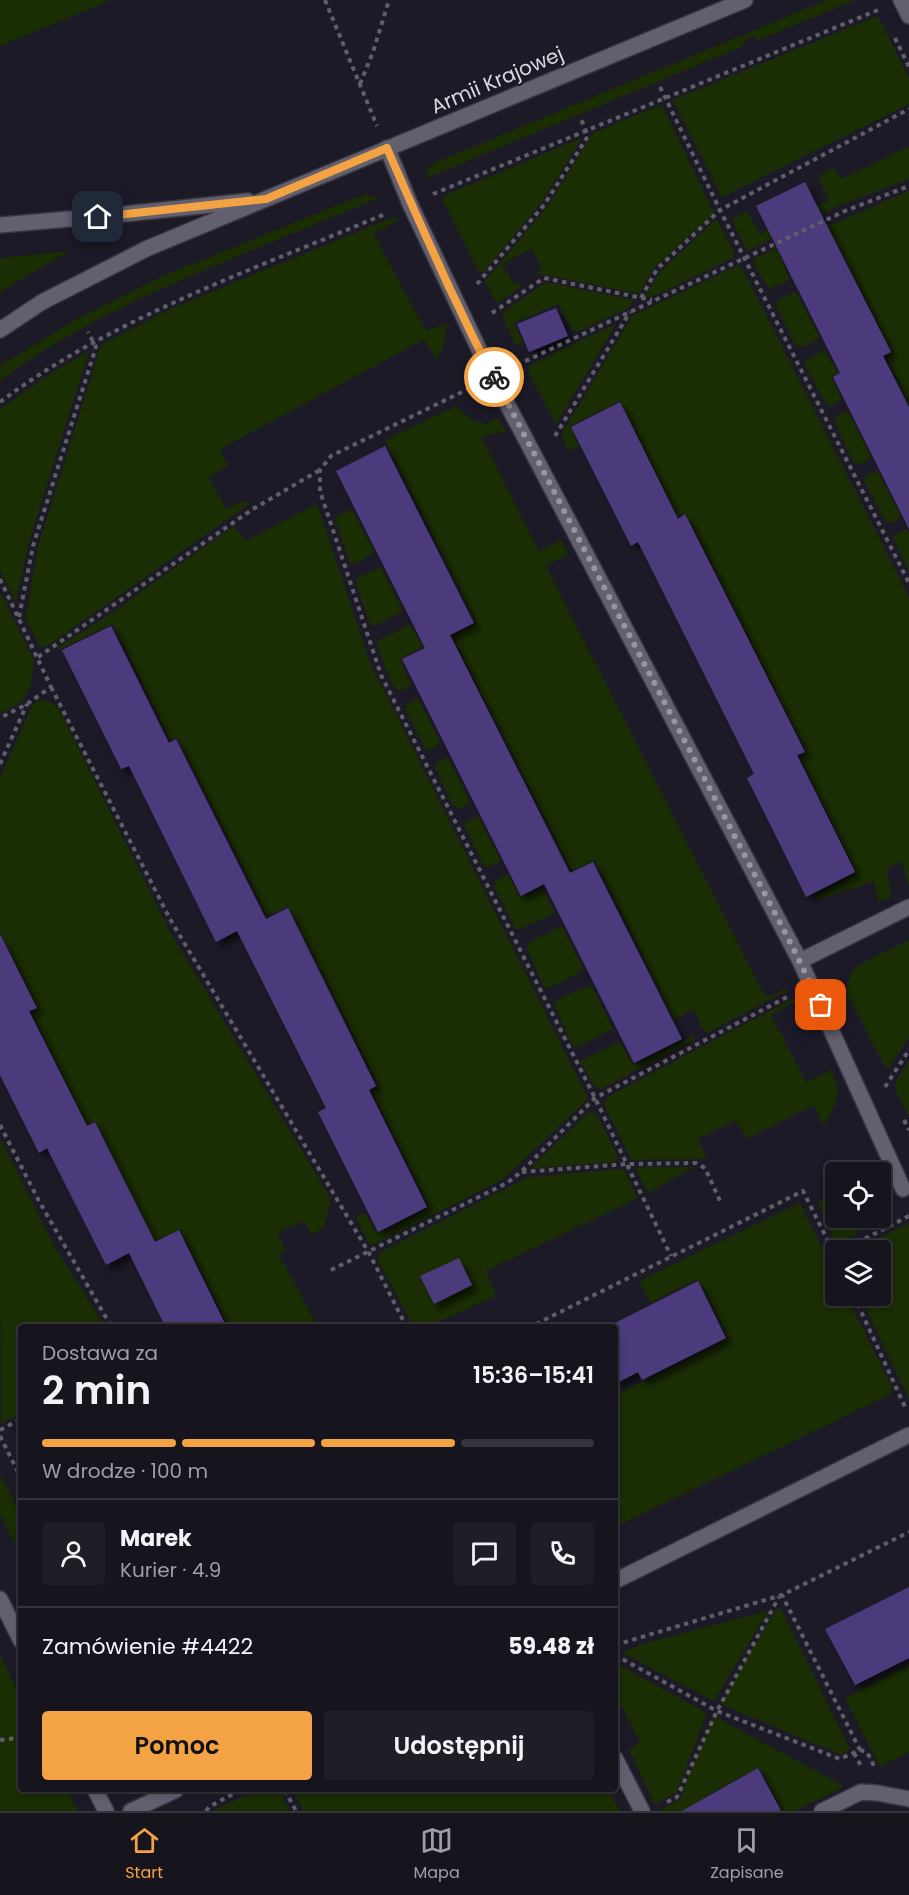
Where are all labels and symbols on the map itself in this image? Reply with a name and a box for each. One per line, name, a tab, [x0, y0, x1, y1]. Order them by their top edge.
street label: Armii Krajowej	[427, 40, 567, 120]
pin	[72, 191, 123, 242]
courier	[464, 347, 524, 407]
pin	[795, 979, 846, 1030]

